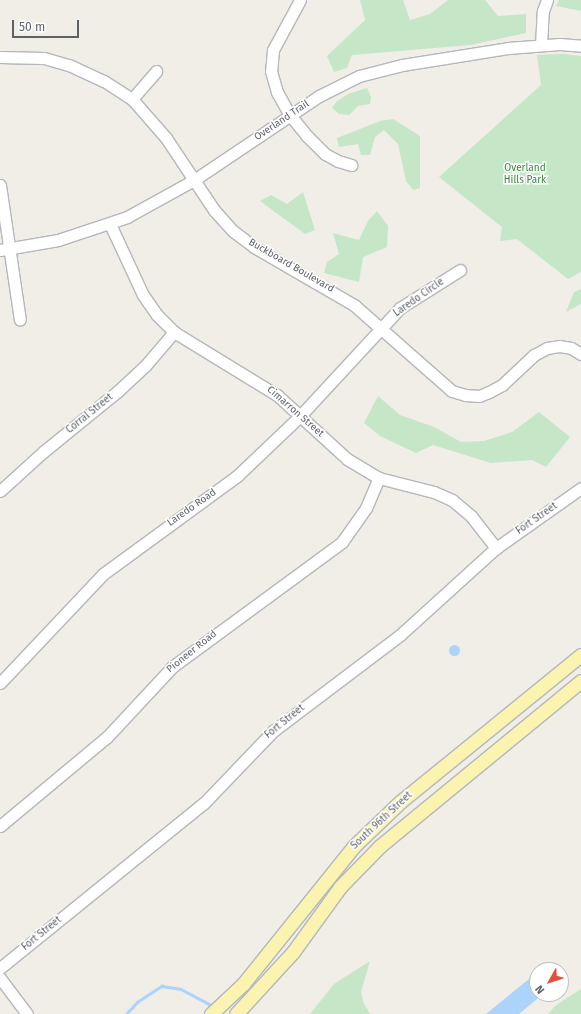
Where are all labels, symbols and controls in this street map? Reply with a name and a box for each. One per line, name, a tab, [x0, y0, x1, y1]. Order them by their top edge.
scale bar	[14, 12, 81, 38]
text: 50 m	[19, 20, 45, 34]
street label: Overland Trail	[252, 98, 312, 144]
park label: Overland Hills Park	[504, 162, 546, 186]
street label: Buckboard Boulevard	[246, 237, 336, 295]
street label: Laredo Circle	[391, 276, 447, 320]
street label: Cimarron Street	[264, 384, 326, 440]
street label: Corral Street	[64, 392, 116, 436]
street label: Laredo Road	[165, 487, 219, 529]
street label: Fort Street	[514, 500, 560, 538]
street label: Pioneer Road	[165, 628, 219, 676]
street label: Fort Street	[263, 702, 307, 742]
street label: South 96th Street	[349, 790, 415, 852]
street label: Fort Street	[20, 914, 64, 954]
north arrow	[529, 962, 569, 1002]
text: N	[533, 982, 547, 996]

